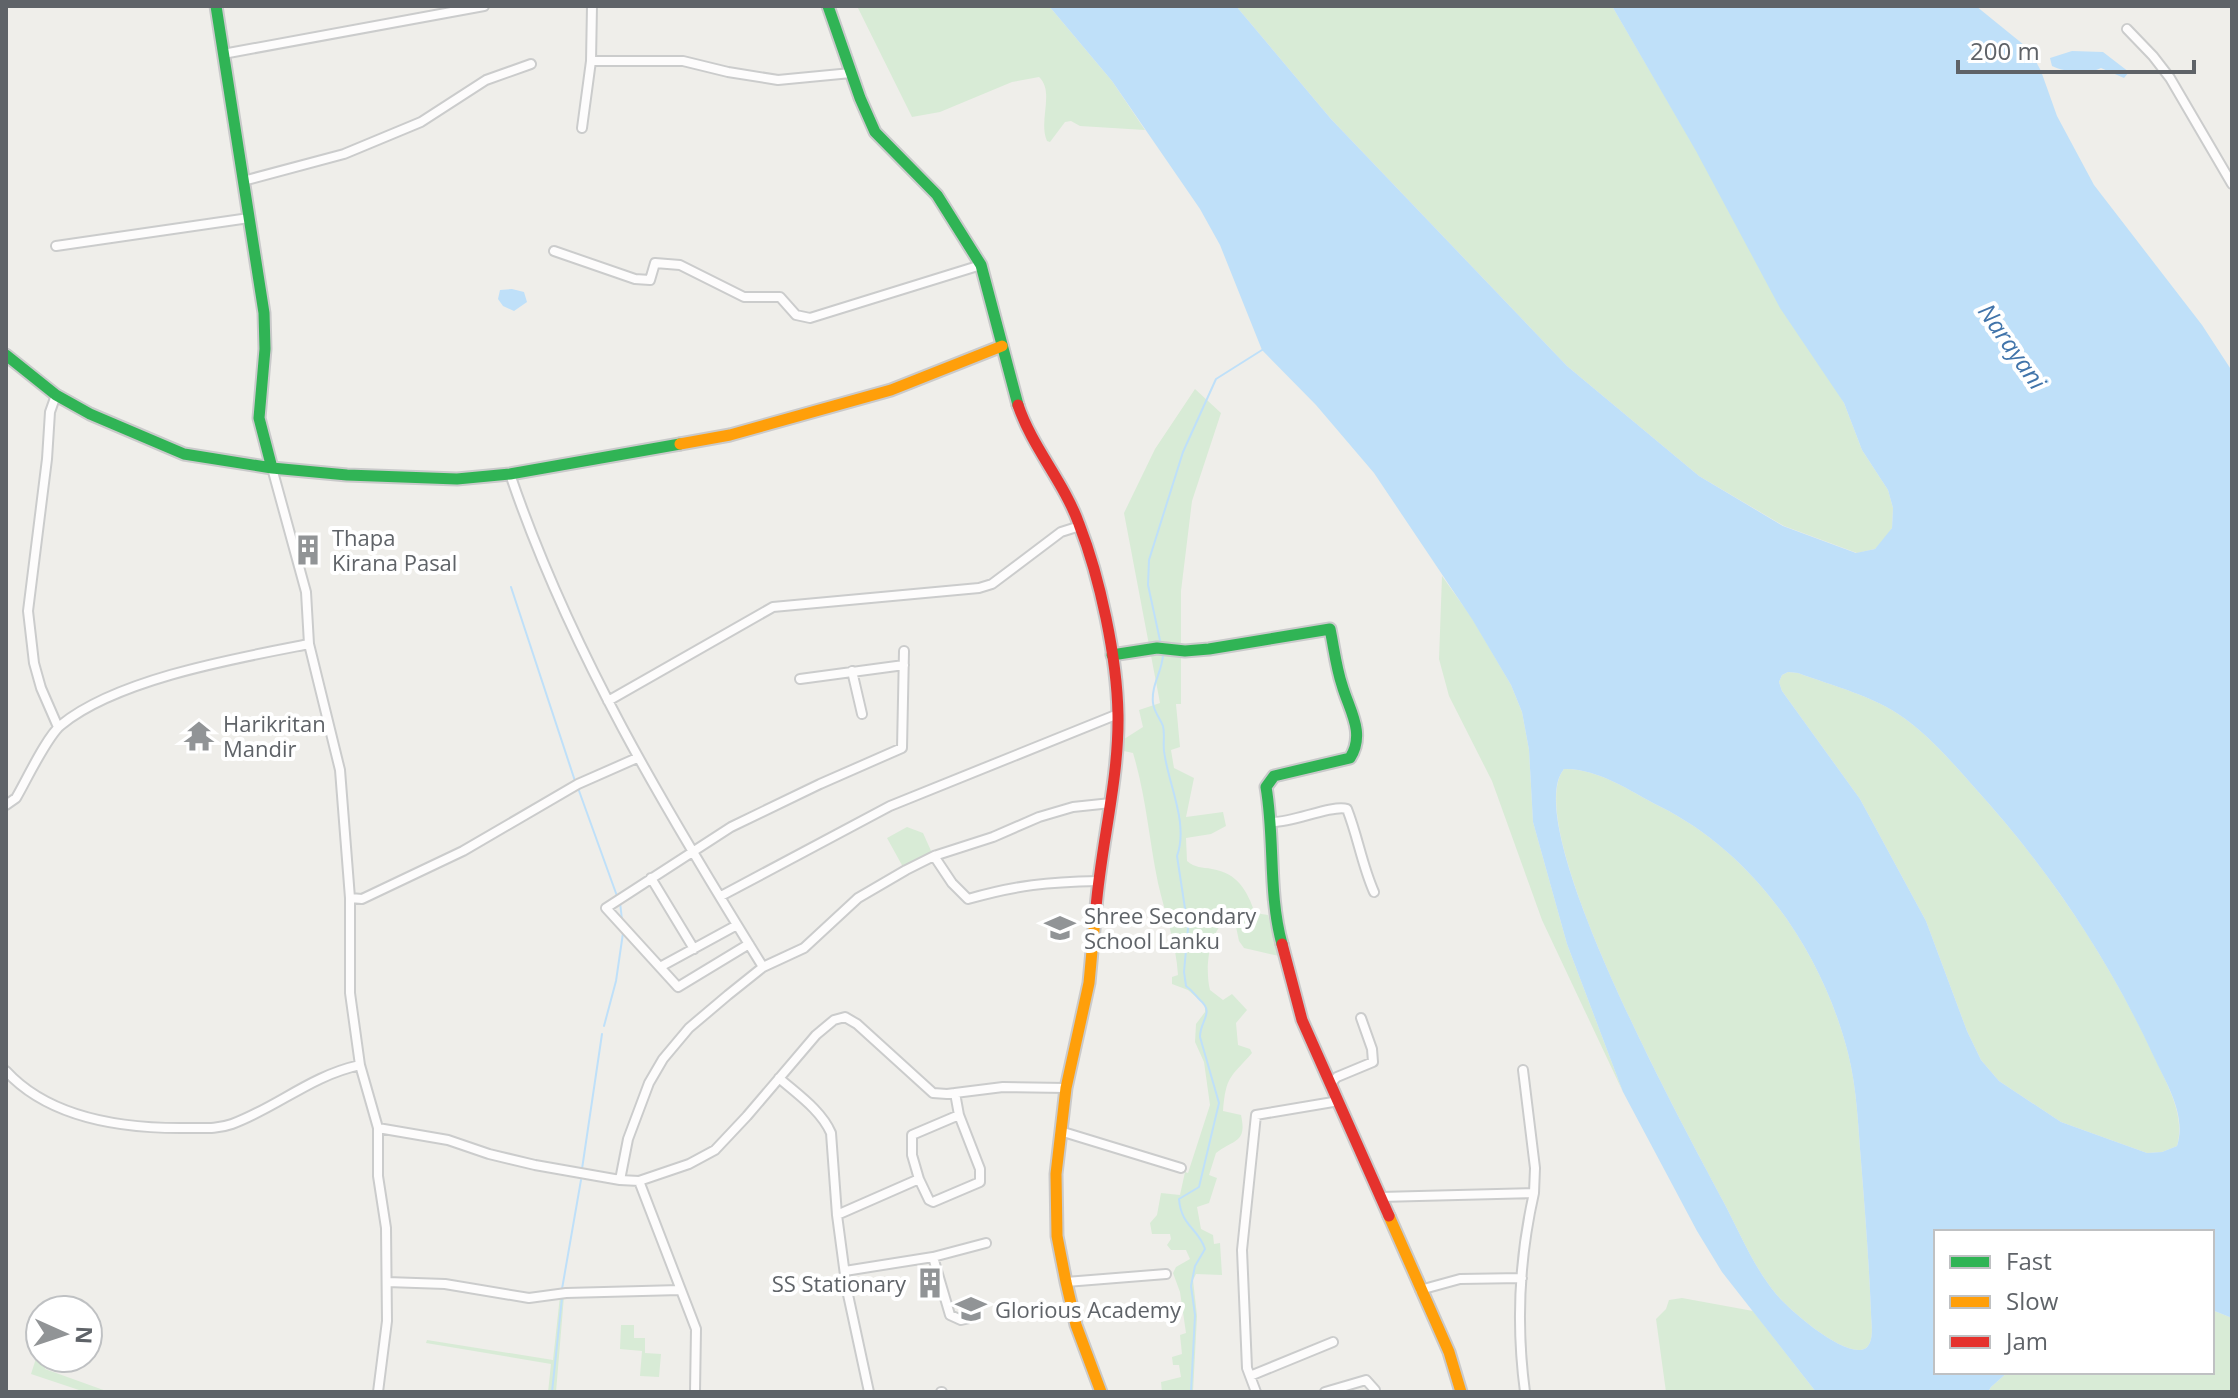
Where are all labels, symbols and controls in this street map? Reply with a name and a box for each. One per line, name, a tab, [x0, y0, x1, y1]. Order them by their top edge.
scale bar	[1958, 24, 2194, 74]
text: 200 m	[1970, 34, 2040, 67]
water label: Narayani	[1971, 296, 2055, 396]
place label: Thapa Kirana Pasal	[332, 522, 457, 577]
building icon: Thapa Kirana Pasal	[291, 533, 325, 567]
place label: Harikritan Mandir	[223, 708, 326, 763]
temple icon: Harikritan Mandir	[182, 719, 216, 753]
place label: Shree Secondary School Lanku	[1084, 900, 1257, 955]
school or university icon: Shree Secondary School Lanku	[1043, 911, 1077, 945]
legend	[1934, 1230, 2214, 1374]
text: Fast	[2006, 1244, 2052, 1277]
building icon: SS Stationary	[913, 1266, 947, 1300]
place label: SS Stationary	[772, 1268, 907, 1298]
text: Slow	[2006, 1284, 2059, 1317]
school or university icon: Glorious Academy	[954, 1292, 988, 1326]
north arrow	[24, 1294, 104, 1374]
place label: Glorious Academy	[995, 1294, 1182, 1324]
text: Jam	[2004, 1324, 2048, 1357]
text: N	[70, 1325, 100, 1345]

